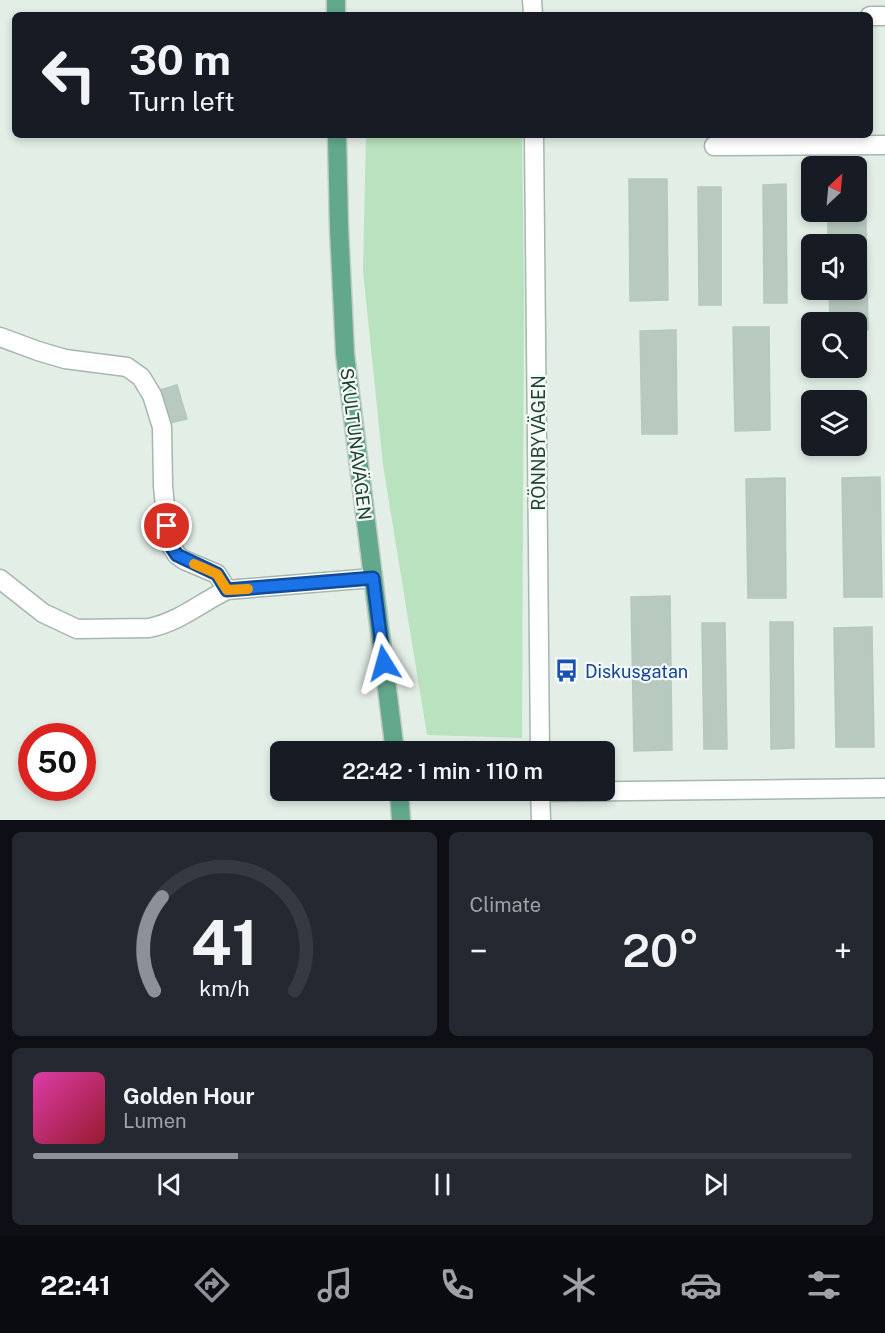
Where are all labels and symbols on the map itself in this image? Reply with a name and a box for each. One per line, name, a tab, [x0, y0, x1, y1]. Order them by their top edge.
north arrow	[801, 156, 867, 222]
street label: SKULTUNAVÄGEN	[336, 367, 377, 521]
street label: RÖNNBYVÄGEN	[527, 375, 549, 511]
pin	[141, 500, 192, 551]
position arrow	[352, 631, 416, 695]
bus stop icon: Diskusgatan	[554, 658, 580, 684]
place label: Diskusgatan	[585, 661, 688, 682]
speed limit sign: 50	[18, 723, 96, 801]

